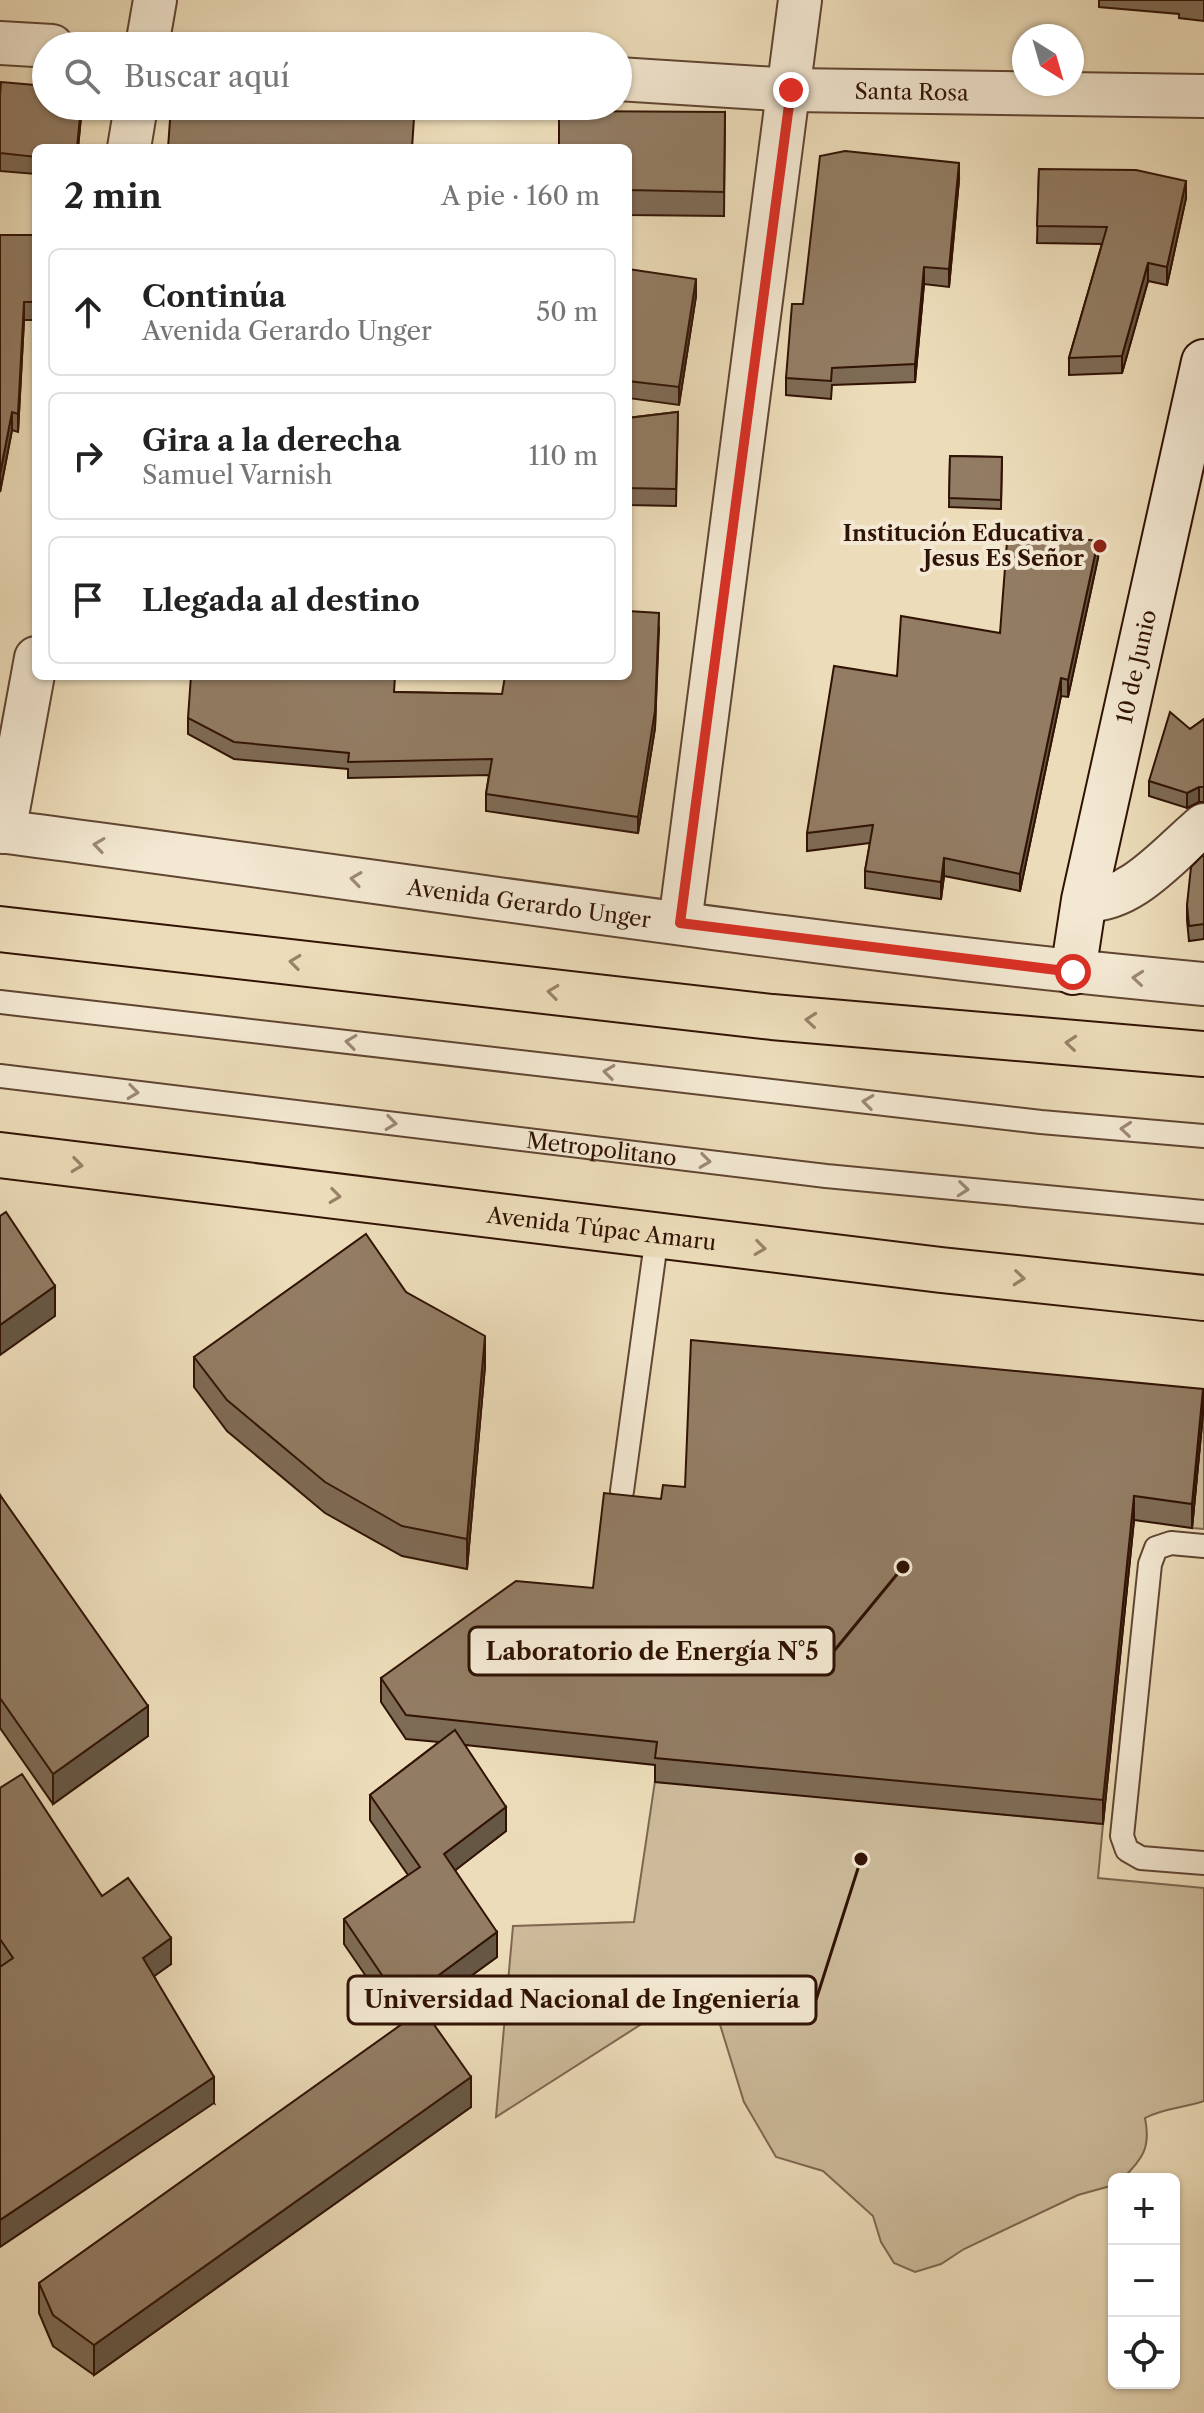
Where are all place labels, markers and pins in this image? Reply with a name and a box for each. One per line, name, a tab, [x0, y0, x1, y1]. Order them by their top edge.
place label: Institución Educativa Jesus Es Señor	[843, 520, 1084, 572]
marker: Institución Educativa Jesus Es Señor	[1091, 537, 1109, 555]
callout: Laboratorio de Energía N°5	[469, 1627, 834, 1675]
callout: Universidad Nacional de Ingeniería	[348, 1976, 816, 2024]

